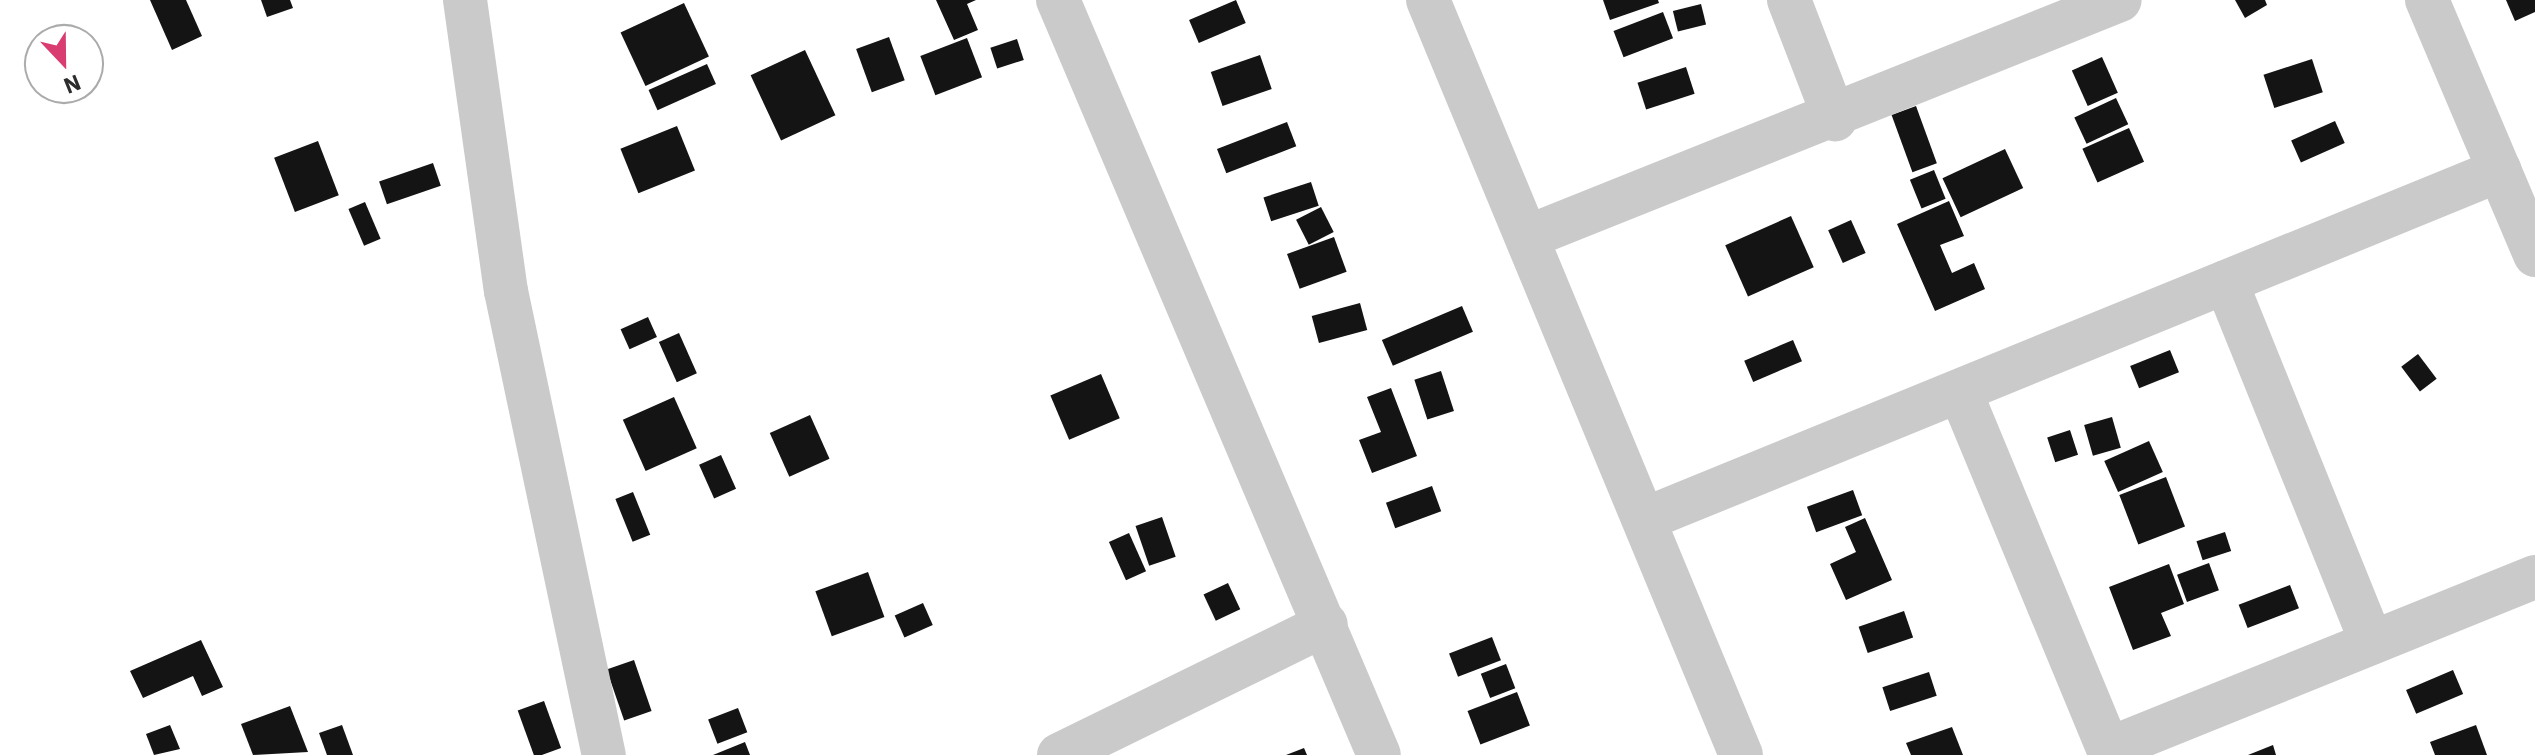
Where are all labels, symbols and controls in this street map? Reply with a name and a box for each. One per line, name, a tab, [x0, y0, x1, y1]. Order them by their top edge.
north arrow	[24, 24, 104, 104]
text: N	[60, 68, 85, 101]

